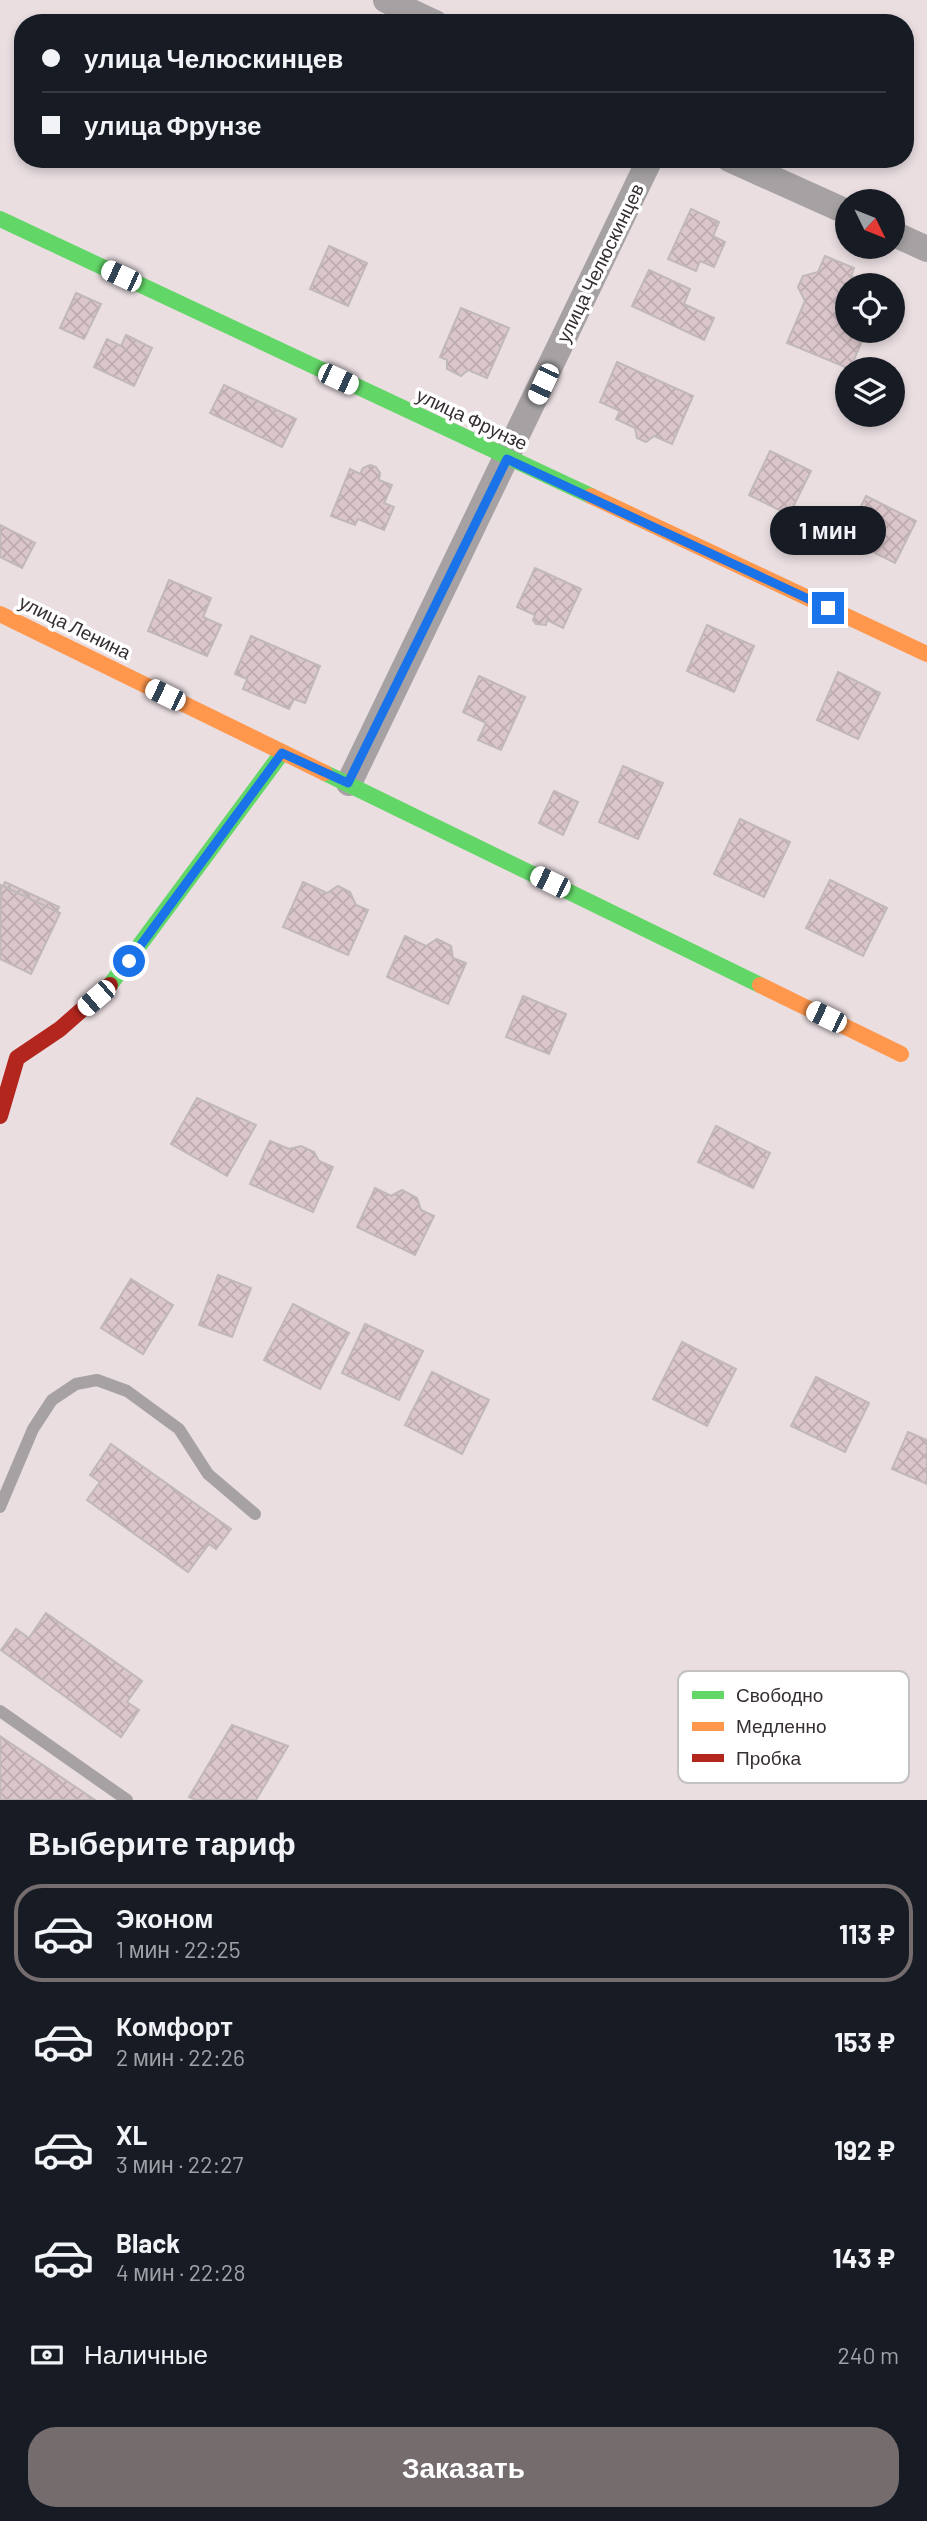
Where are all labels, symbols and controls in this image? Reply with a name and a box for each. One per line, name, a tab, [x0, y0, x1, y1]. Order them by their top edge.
text: улица Челюскинцев	[84, 42, 343, 73]
text: улица Фрунзе	[84, 109, 262, 140]
street label: улица Челюскинцев	[551, 179, 648, 346]
north arrow	[835, 189, 905, 259]
map controls	[835, 189, 905, 427]
car	[98, 258, 145, 294]
button: locate	[835, 273, 905, 343]
button: layers	[835, 357, 905, 427]
car	[315, 361, 362, 397]
car	[525, 361, 562, 407]
street label: улица Фрунзе	[413, 383, 531, 454]
callout: 1 мин	[770, 506, 886, 556]
text: 1 мин	[799, 516, 857, 544]
street label: улица Ленина	[16, 590, 135, 664]
route end	[812, 592, 844, 624]
car	[142, 676, 189, 714]
car	[527, 863, 574, 901]
route start	[113, 945, 145, 977]
car	[74, 976, 119, 1020]
car	[803, 998, 850, 1036]
legend	[678, 1671, 909, 1783]
text: Свободно	[736, 1683, 823, 1706]
text: Медленно	[736, 1714, 826, 1737]
text: Пробка	[736, 1746, 801, 1769]
text: Выберите тариф	[28, 1823, 296, 1861]
icon: car	[32, 1902, 95, 1965]
text: Эконом	[116, 1902, 214, 1933]
text: 113 ₽	[839, 1918, 895, 1949]
text: 1 мин · 22:25	[116, 1935, 241, 1963]
icon: car	[32, 2010, 95, 2073]
text: Комфорт	[116, 2010, 233, 2041]
text: 153 ₽	[834, 2026, 895, 2057]
text: 2 мин · 22:26	[116, 2043, 245, 2071]
icon: car	[32, 2118, 95, 2181]
text: XL	[116, 2119, 147, 2150]
text: 192 ₽	[834, 2134, 895, 2165]
text: 3 мин · 22:27	[116, 2150, 244, 2178]
icon: car	[32, 2226, 95, 2289]
text: Black	[116, 2227, 180, 2258]
text: 143 ₽	[833, 2242, 895, 2273]
text: 4 мин · 22:28	[116, 2258, 245, 2286]
icon: cash	[28, 2336, 66, 2374]
text: Наличные	[84, 2338, 208, 2369]
text: 240 m	[837, 2341, 899, 2369]
button: Заказать	[28, 2427, 899, 2507]

